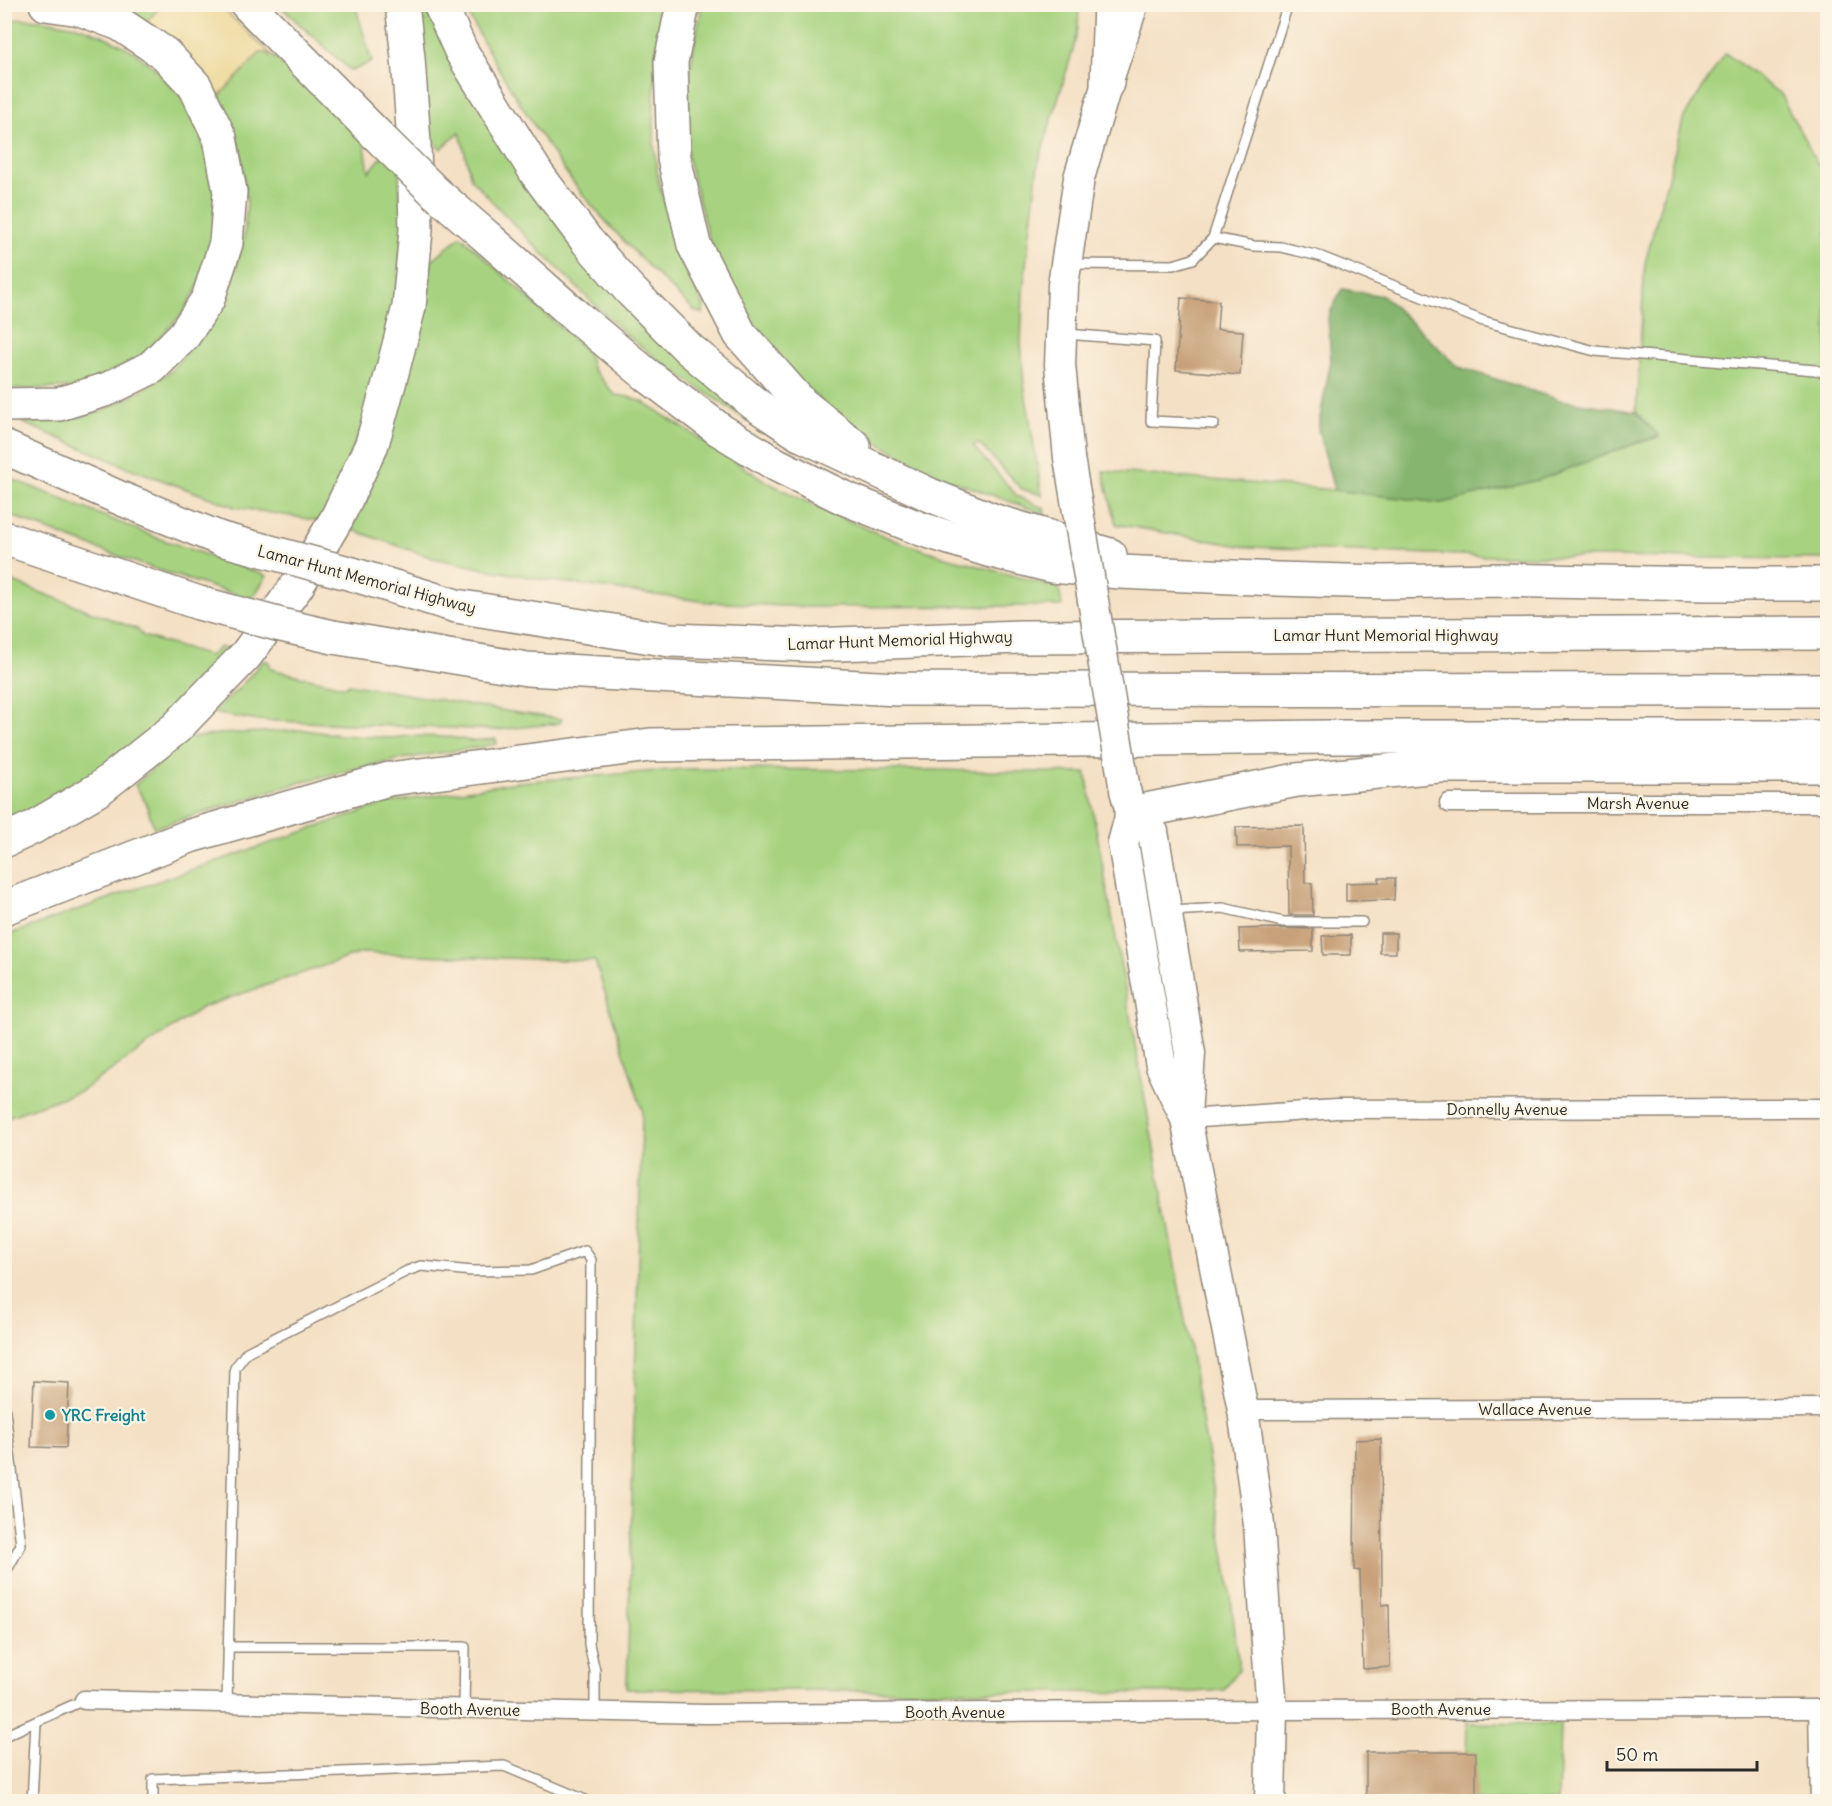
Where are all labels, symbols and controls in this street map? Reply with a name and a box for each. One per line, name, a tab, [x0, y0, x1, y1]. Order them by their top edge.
street label: Lamar Hunt Memorial Highway	[256, 540, 478, 618]
street label: Lamar Hunt Memorial Highway	[1273, 625, 1499, 645]
street label: Lamar Hunt Memorial Highway	[787, 626, 1013, 654]
street label: Marsh Avenue	[1587, 793, 1689, 813]
street label: Donnelly Avenue	[1446, 1099, 1568, 1119]
street label: Wallace Avenue	[1478, 1399, 1592, 1419]
place label: YRC Freight	[61, 1405, 146, 1426]
marker: YRC Freight	[43, 1408, 57, 1422]
street label: Booth Avenue	[420, 1698, 520, 1720]
street label: Booth Avenue	[1391, 1699, 1491, 1719]
street label: Booth Avenue	[905, 1702, 1005, 1722]
scale bar	[1607, 1734, 1757, 1772]
text: 50 m	[1616, 1743, 1658, 1766]

